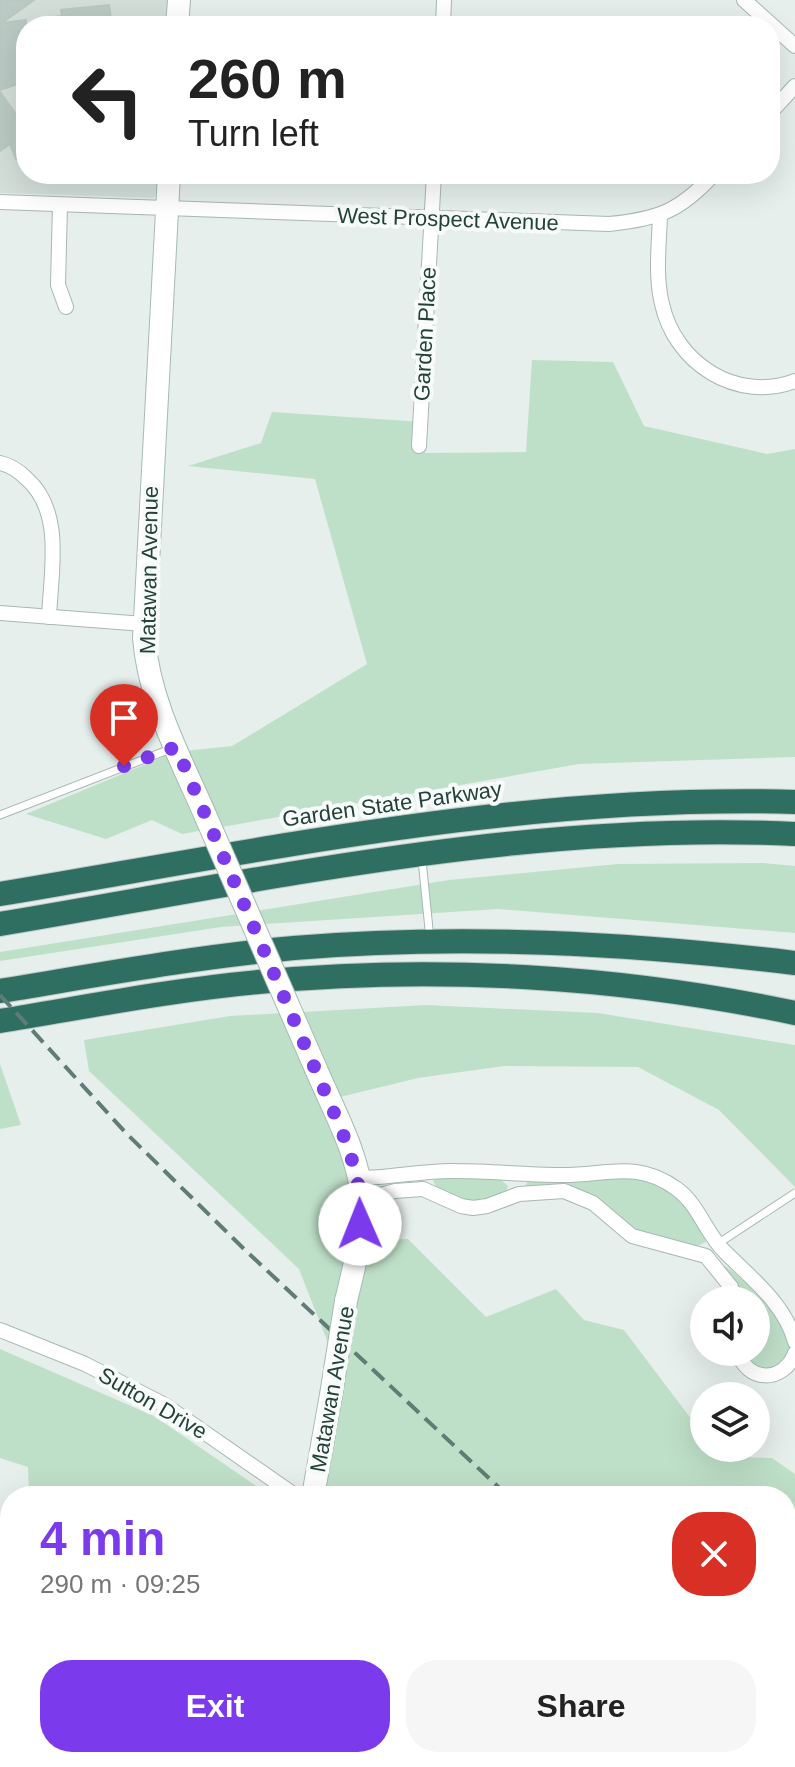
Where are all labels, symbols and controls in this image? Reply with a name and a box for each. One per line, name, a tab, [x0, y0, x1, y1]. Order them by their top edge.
text: 260 m	[188, 47, 347, 110]
icon: left	[56, 48, 160, 152]
text: Turn left	[188, 113, 319, 154]
street label: West Prospect Avenue	[337, 203, 559, 235]
street label: Garden Place	[409, 266, 441, 402]
street label: Matawan Avenue	[135, 486, 163, 654]
pin	[90, 684, 158, 766]
icon: arrive	[102, 696, 146, 740]
street label: Garden State Parkway	[281, 776, 503, 832]
position arrow	[318, 1182, 402, 1266]
map controls	[690, 1286, 770, 1462]
button: sound	[690, 1286, 770, 1366]
street label: Matawan Avenue	[305, 1304, 359, 1474]
street label: Sutton Drive	[94, 1362, 212, 1444]
button: layers	[690, 1382, 770, 1462]
text: 4 min	[40, 1512, 165, 1565]
button: close	[672, 1512, 756, 1596]
text: 290 m · 09:25	[40, 1569, 200, 1599]
button: Exit	[40, 1660, 390, 1752]
button: Share	[406, 1660, 756, 1752]

